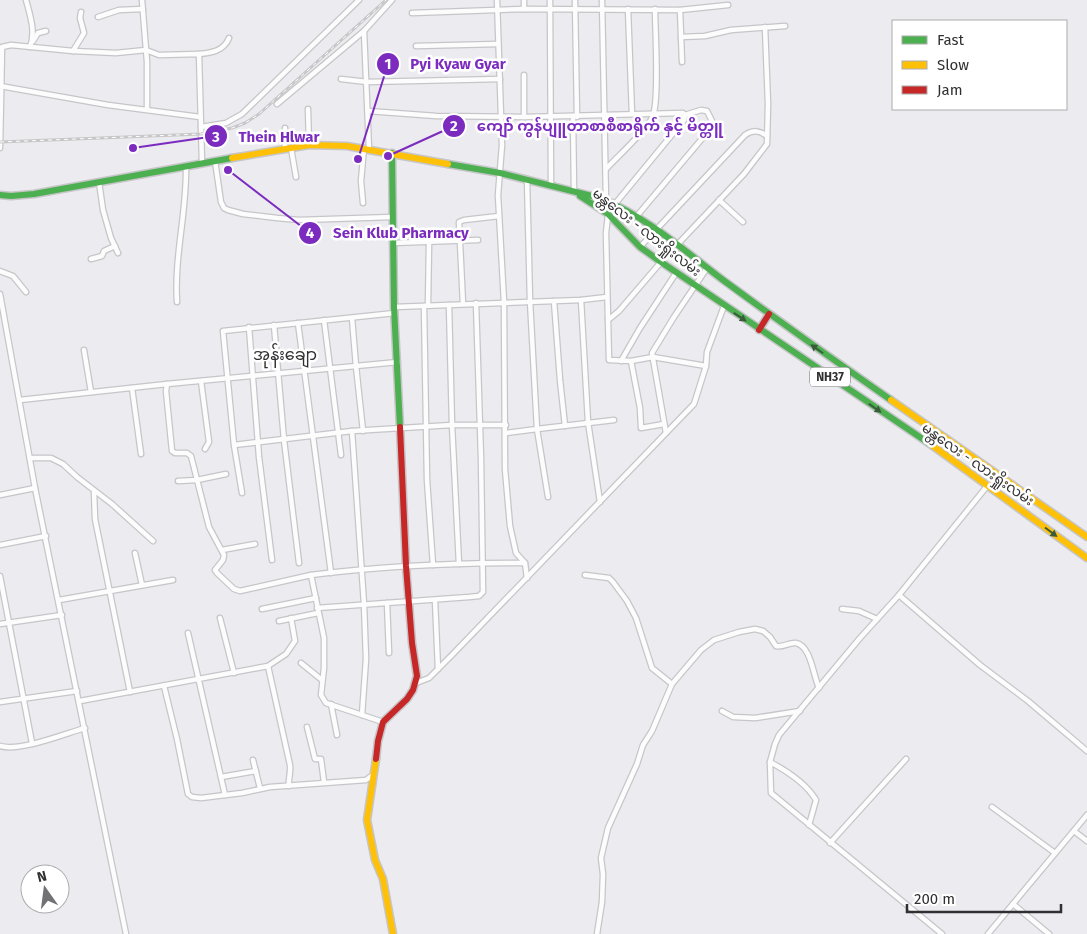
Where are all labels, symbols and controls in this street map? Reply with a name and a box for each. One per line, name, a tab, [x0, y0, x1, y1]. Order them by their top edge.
legend	[892, 20, 1067, 110]
text: Fast	[937, 31, 964, 49]
callout: Pyi Kyaw Gyar	[375, 49, 516, 79]
text: 1	[385, 55, 391, 73]
text: Pyi Kyaw Gyar	[410, 55, 507, 73]
text: Slow	[937, 56, 969, 74]
text: Jam	[937, 81, 963, 99]
callout: ကျော် ကွန်ပျူတာစာစီစာရိုက် နှင့် မိတ္တူ	[442, 111, 733, 141]
text: ကျော် ကွန်ပျူတာစာစီစာရိုက် နှင့် မိတ္တူ	[477, 116, 724, 138]
text: 2	[450, 117, 458, 135]
callout: Thein Hlwar	[203, 121, 329, 151]
text: 3	[211, 128, 220, 146]
text: Thein Hlwar	[238, 128, 321, 146]
street label: မန္တလေး - လားရှိုးလမ်း	[587, 183, 706, 282]
callout: Sein Klub Pharmacy	[298, 218, 478, 248]
text: 4	[306, 224, 315, 242]
text: Sein Klub Pharmacy	[333, 224, 469, 242]
one-way arrow	[733, 312, 747, 322]
district label: အုန်းချော	[253, 343, 317, 369]
one-way arrow	[811, 344, 824, 354]
road number: NH37	[810, 368, 850, 387]
one-way arrow	[868, 403, 882, 413]
street label: မန္တလေး - လားရှိုးလမ်း	[917, 418, 1038, 512]
one-way arrow	[1044, 527, 1058, 537]
north arrow	[20, 864, 70, 914]
text: N	[35, 867, 49, 886]
scale bar	[907, 882, 1061, 914]
text: 200 m	[914, 890, 955, 908]

